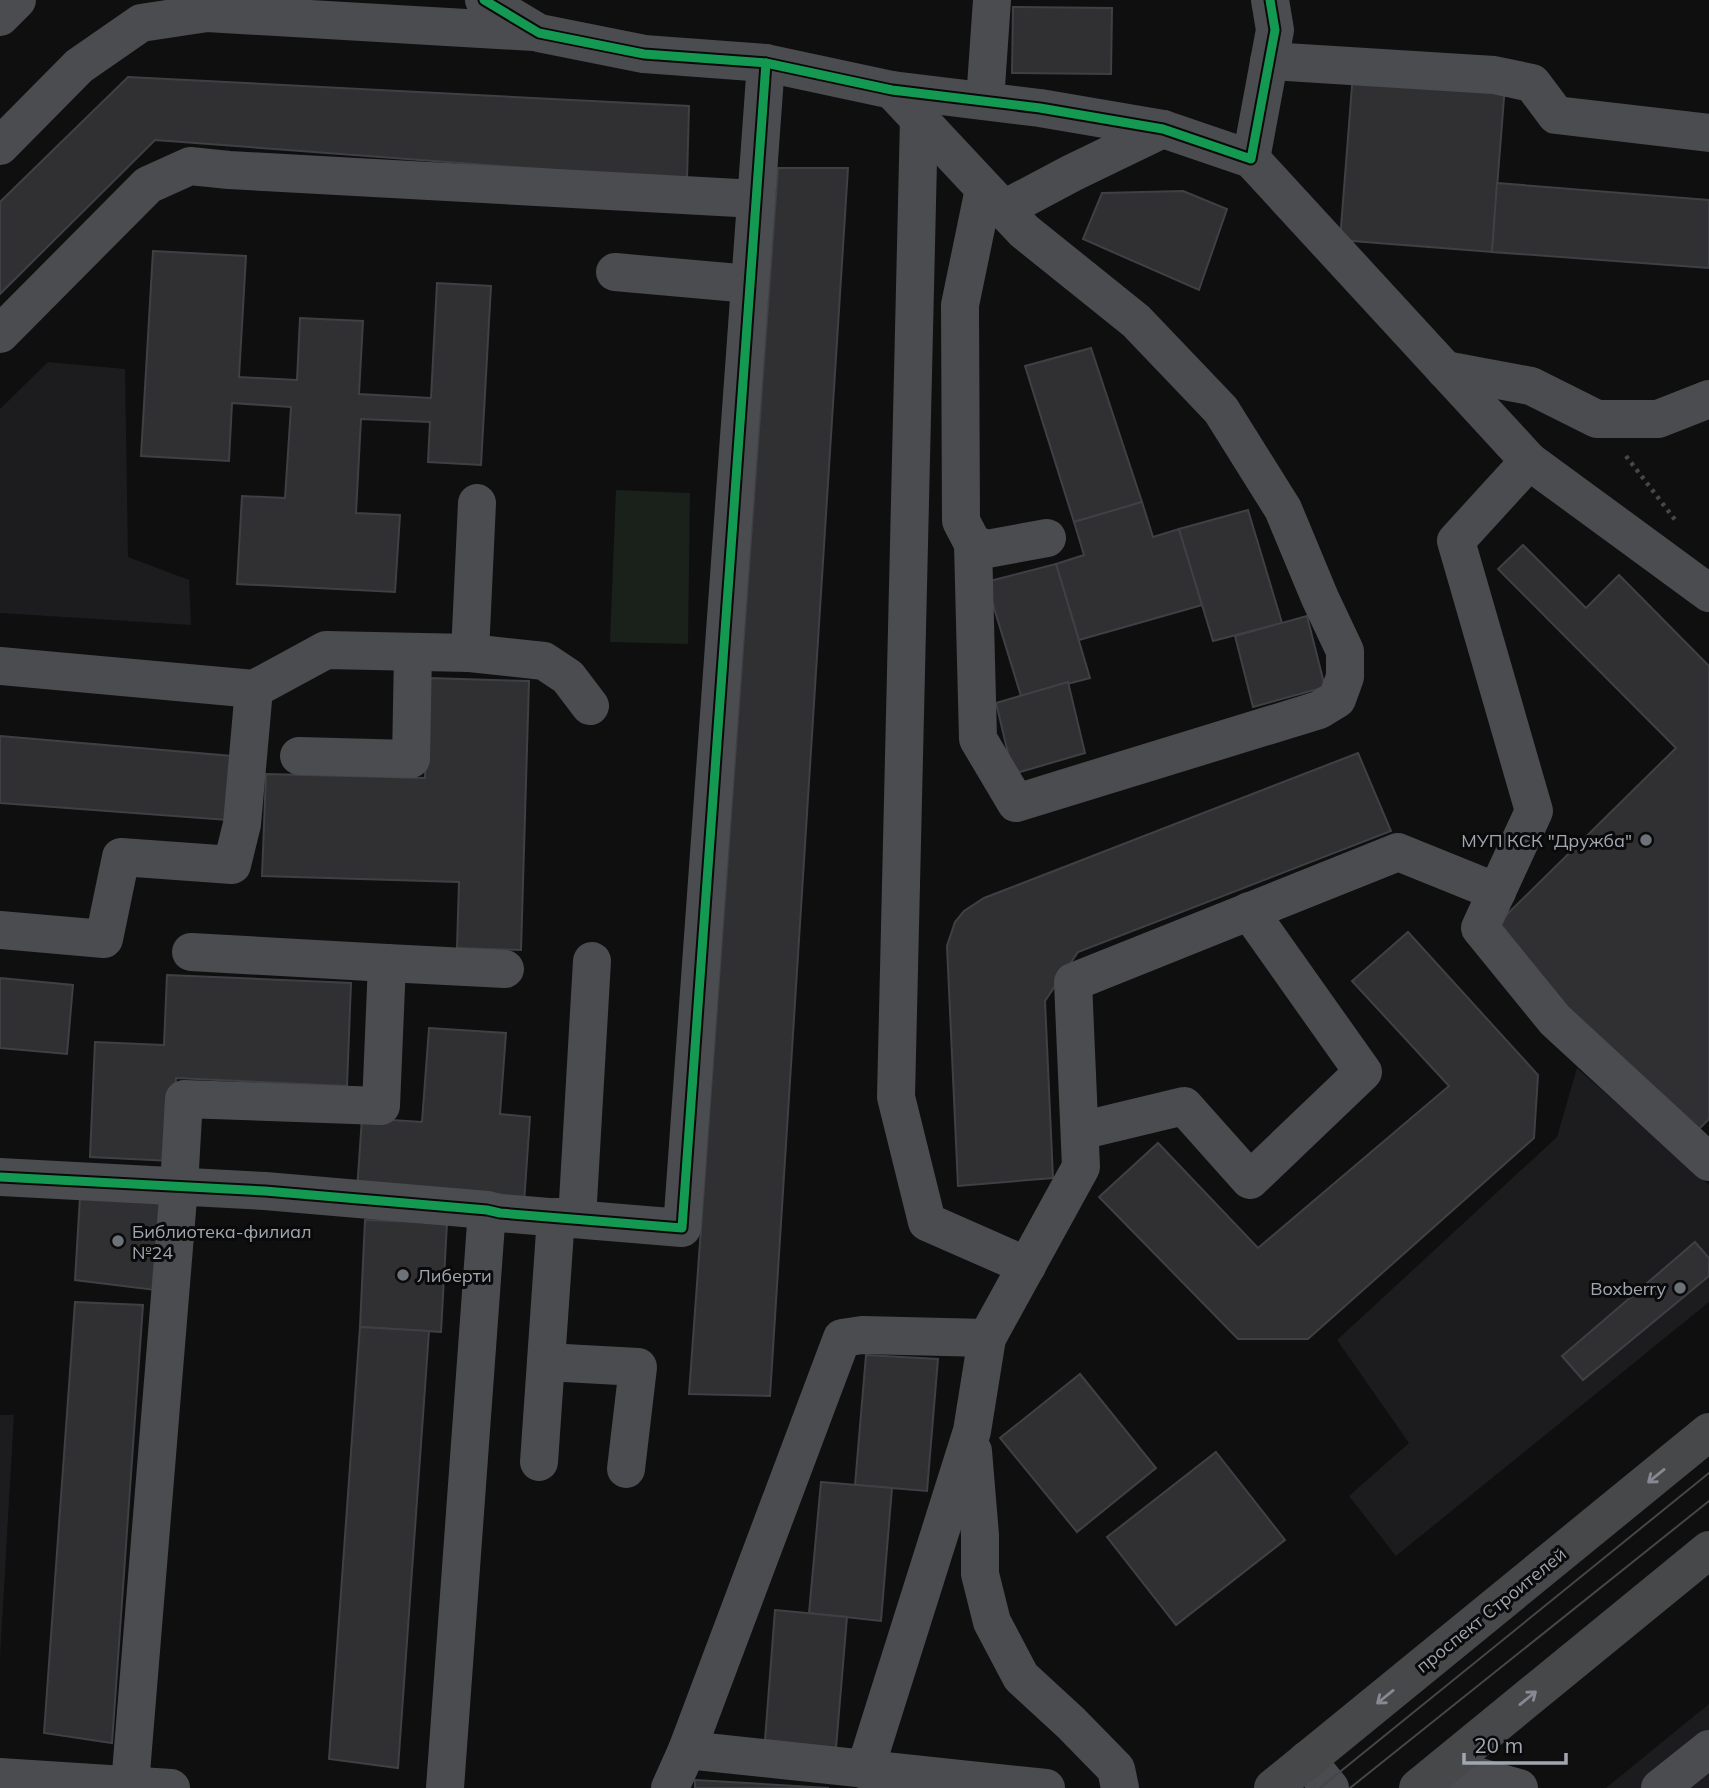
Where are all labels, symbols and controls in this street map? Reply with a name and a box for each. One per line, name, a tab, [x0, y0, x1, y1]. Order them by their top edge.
place label: МУП КСК "Дружба"	[1461, 829, 1632, 852]
marker: МУП КСК "Дружба"	[1638, 832, 1654, 848]
place label: Библиотека-филиал №24	[132, 1220, 312, 1264]
marker: Библиотека-филиал №24	[110, 1233, 126, 1249]
place label: Либерти	[417, 1264, 492, 1287]
marker: Либерти	[395, 1267, 411, 1283]
place label: Boxberry	[1590, 1277, 1666, 1300]
marker: Boxberry	[1672, 1280, 1688, 1296]
one-way arrow	[1648, 1468, 1666, 1483]
street label: проспект Строителей	[1411, 1542, 1571, 1678]
one-way arrow	[1376, 1689, 1394, 1705]
one-way arrow	[1518, 1690, 1536, 1706]
scale bar	[1464, 1722, 1566, 1766]
text: 20 m	[1474, 1732, 1523, 1758]

